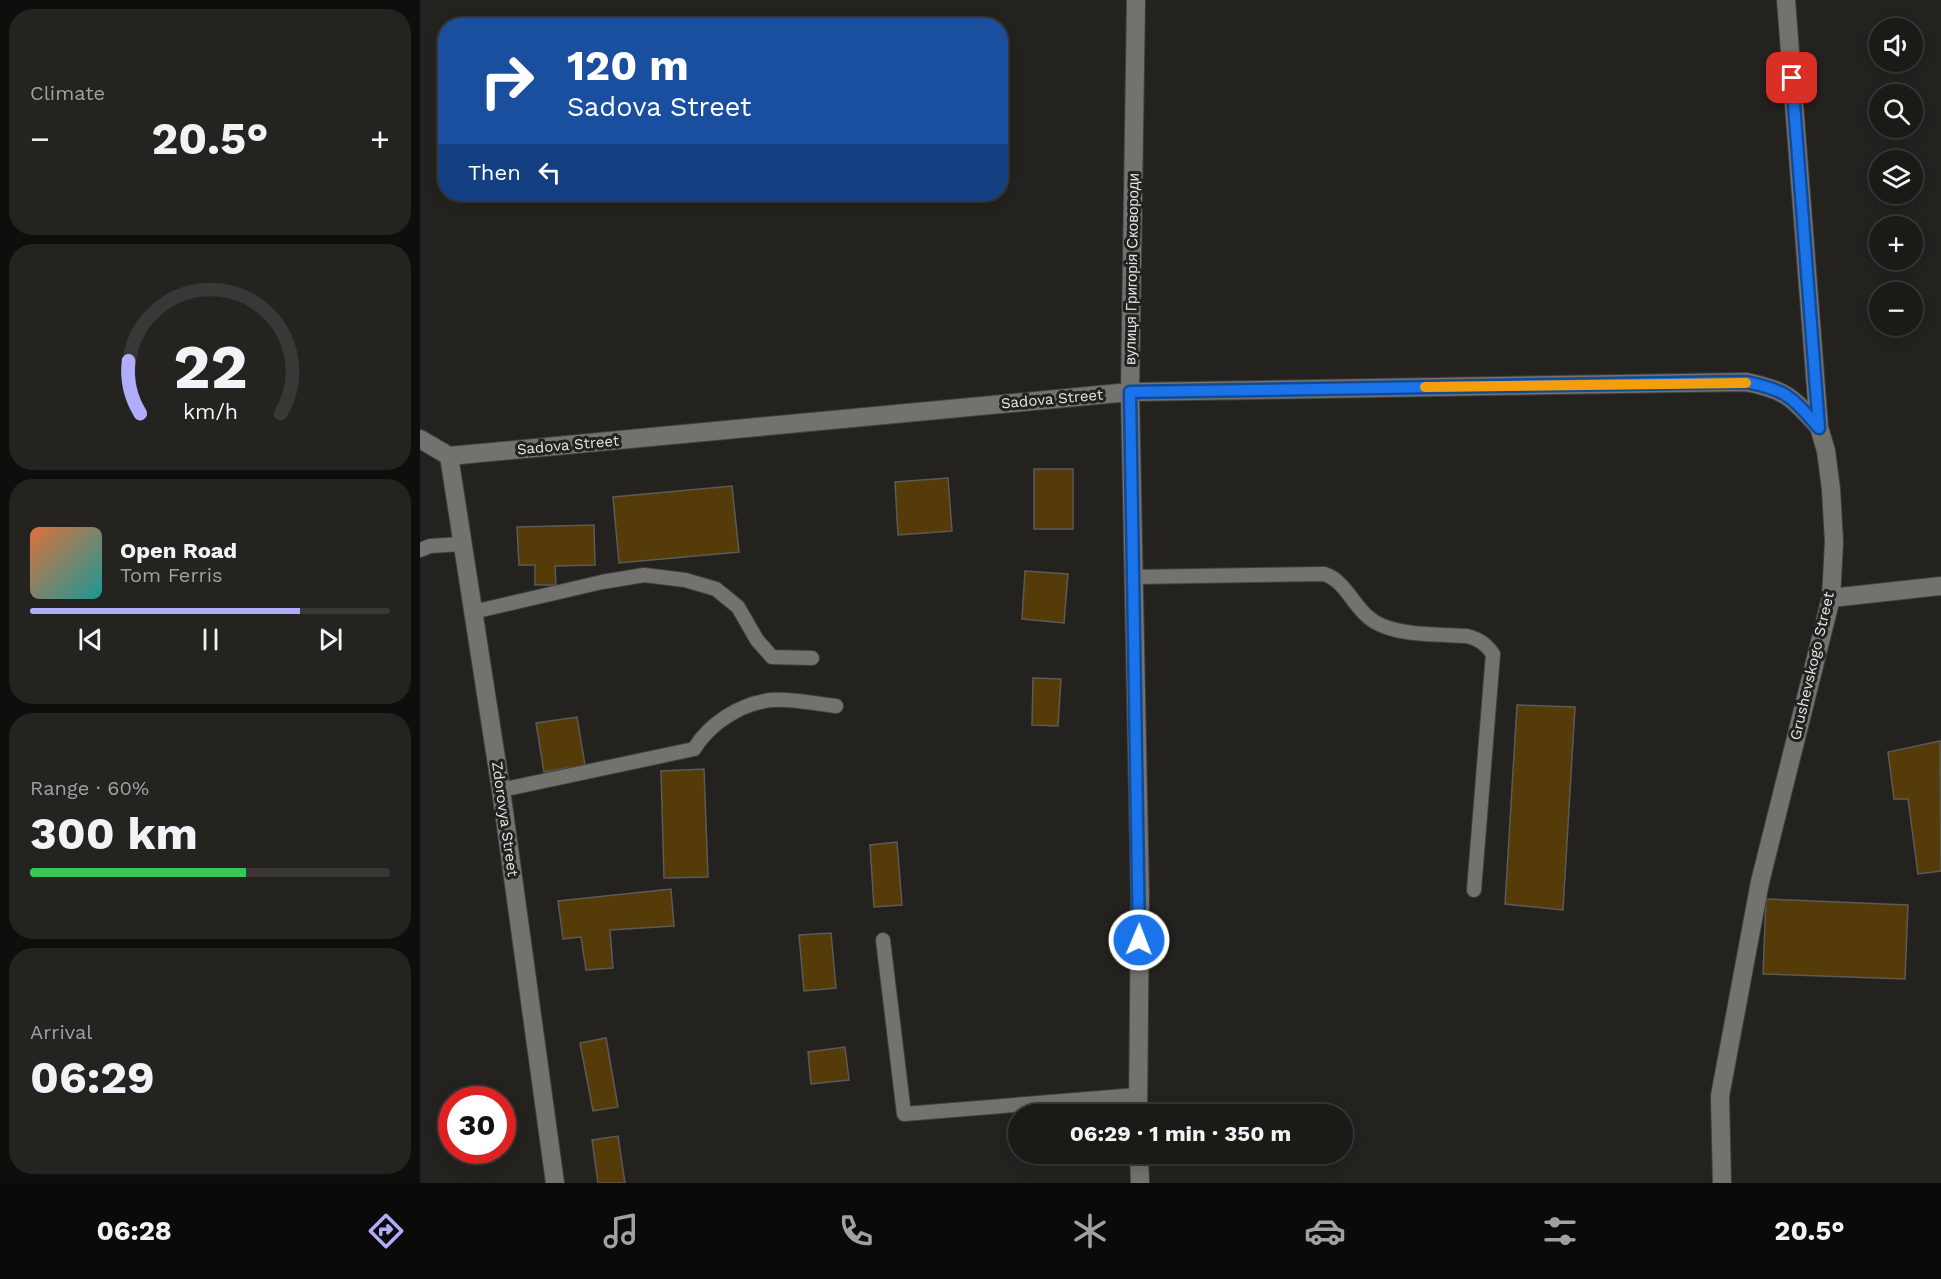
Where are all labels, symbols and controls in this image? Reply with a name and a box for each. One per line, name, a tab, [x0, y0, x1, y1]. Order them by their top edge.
map controls	[1869, 18, 1923, 336]
button: sound	[1869, 18, 1923, 72]
text: 120 m	[567, 41, 689, 90]
icon: right	[468, 42, 546, 120]
pin	[1766, 52, 1817, 103]
icon: arrive	[1775, 61, 1808, 94]
text: Climate	[30, 81, 105, 105]
button: search	[1869, 84, 1923, 138]
text: Sadova Street	[567, 91, 751, 123]
text: 20.5°	[152, 112, 268, 165]
text: −	[30, 119, 50, 158]
text: +	[370, 119, 390, 158]
button: layers	[1869, 150, 1923, 204]
icon: left	[533, 156, 566, 189]
text: Then	[468, 160, 521, 185]
street label: вулиця Григорія Сковороди	[1121, 173, 1143, 365]
button: +	[1869, 216, 1923, 270]
button: −	[1869, 282, 1923, 336]
text: 22	[173, 330, 247, 403]
street label: Sadova Street	[1000, 386, 1104, 412]
text: km/h	[182, 399, 238, 424]
street label: Sadova Street	[516, 432, 620, 458]
text: Open Road	[120, 538, 237, 563]
text: Tom Ferris	[120, 563, 223, 587]
street label: Grushevskogo Street	[1786, 589, 1838, 742]
icon: previous	[74, 623, 107, 656]
icon: pause	[194, 623, 227, 656]
icon: next	[314, 623, 347, 656]
street label: Zdorovya Street	[488, 760, 522, 878]
text: Range · 60%	[30, 776, 149, 800]
text: 300 km	[30, 807, 198, 860]
position arrow	[1107, 908, 1171, 972]
text: Arrival	[30, 1020, 92, 1044]
text: 06:29	[30, 1051, 155, 1104]
speed limit sign: 30	[438, 1086, 516, 1164]
text: 06:29 · 1 min · 350 m	[1070, 1121, 1291, 1146]
icon: directions	[365, 1210, 407, 1252]
icon: music	[600, 1210, 642, 1252]
icon: phone	[835, 1210, 877, 1252]
icon: climate	[1069, 1210, 1111, 1252]
icon: car	[1304, 1210, 1346, 1252]
icon: filters	[1539, 1210, 1581, 1252]
text: 06:28	[96, 1215, 172, 1247]
text: 20.5°	[1774, 1215, 1845, 1247]

